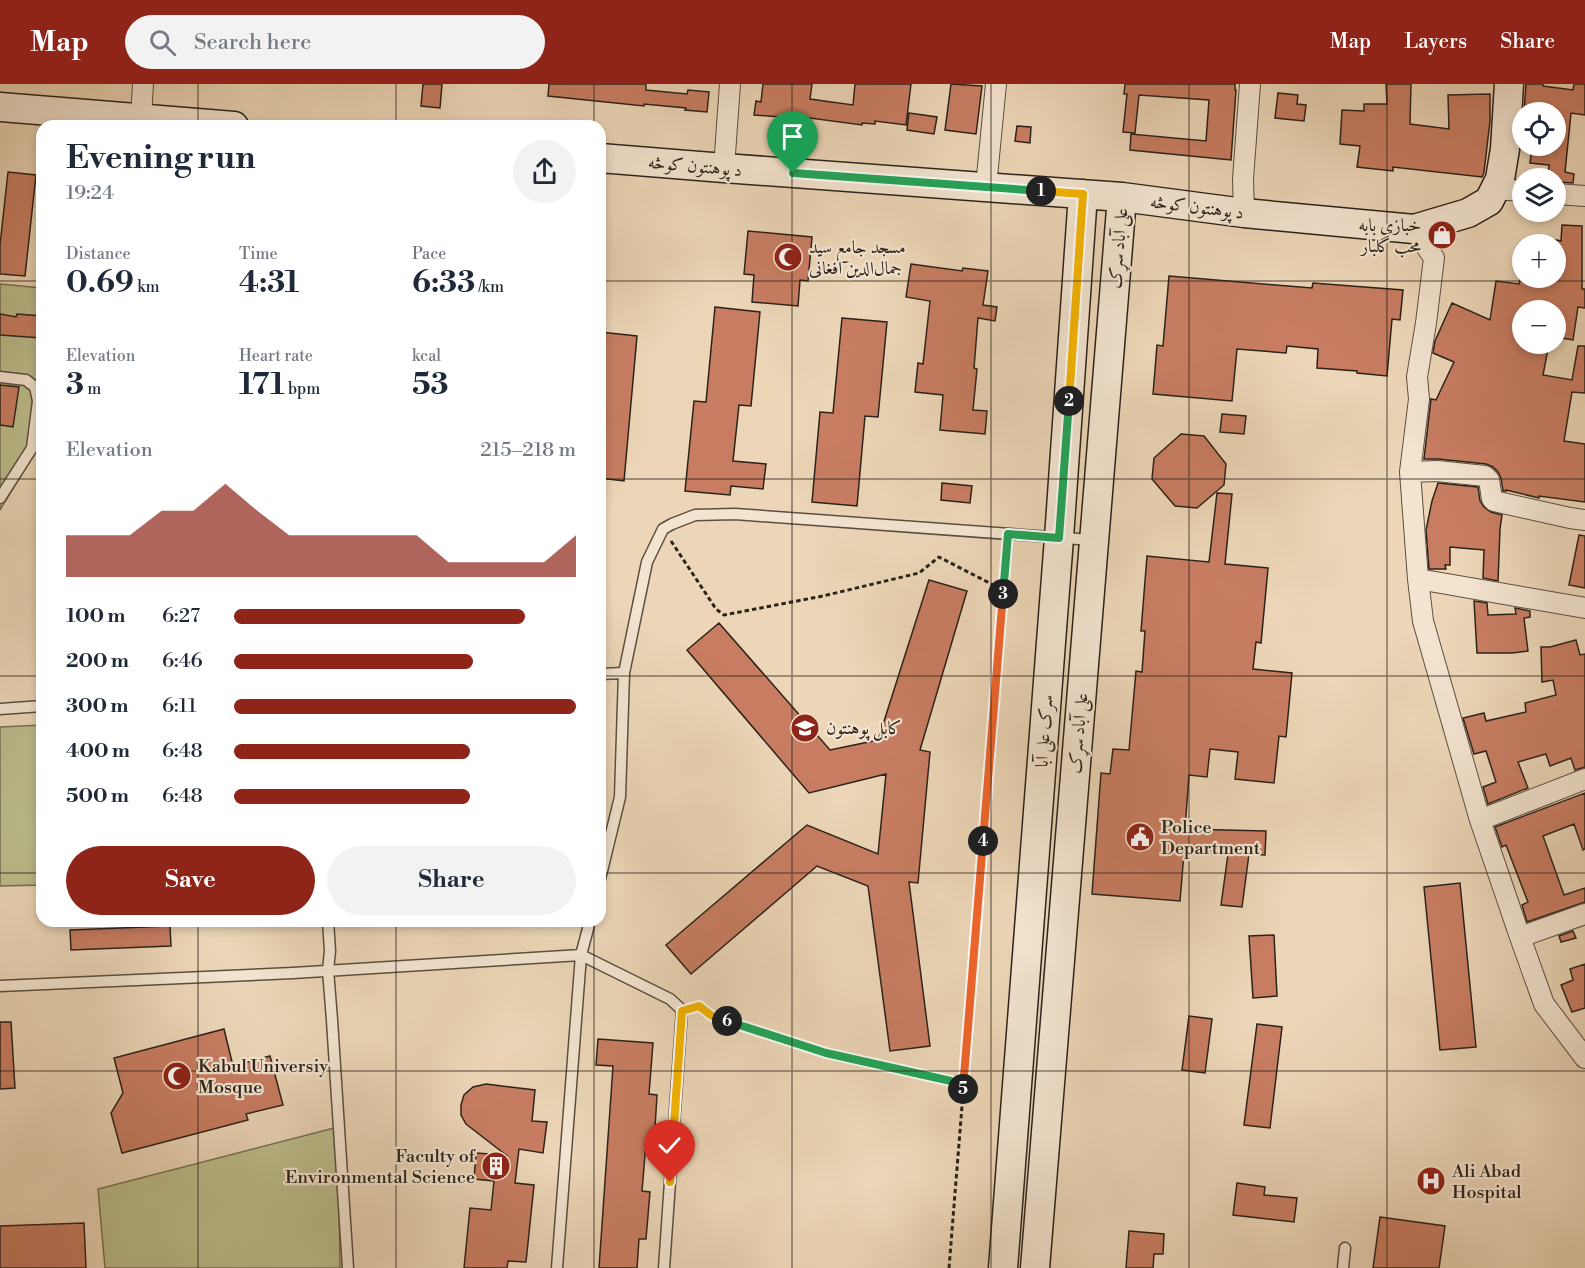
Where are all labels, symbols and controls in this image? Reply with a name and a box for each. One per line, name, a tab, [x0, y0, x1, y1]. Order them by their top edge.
search box	[125, 15, 545, 69]
text: Map	[30, 25, 89, 60]
icon: search	[146, 26, 179, 59]
text: Search here	[194, 29, 311, 56]
text: Map	[1330, 29, 1371, 55]
text: Layers	[1404, 29, 1467, 55]
text: Share	[1500, 29, 1555, 55]
map controls	[1512, 102, 1566, 354]
button: locate	[1512, 102, 1566, 156]
pin	[767, 111, 818, 173]
icon: arrive	[776, 120, 809, 153]
text: Evening run	[66, 138, 255, 179]
button: share	[513, 140, 576, 203]
street label: د پوهنتون کوڅه	[647, 151, 743, 183]
button: layers	[1512, 168, 1566, 222]
pin: 1	[1026, 176, 1056, 206]
text: 19:24	[66, 181, 114, 206]
text: 1	[1037, 181, 1045, 201]
street label: د پوهنتون کوڅه	[1149, 190, 1245, 226]
street label: علی آباد سړک	[1104, 207, 1135, 290]
place label: خبازی بابه محب گلبار	[1358, 214, 1421, 258]
shop icon: خبازی بابه محب گلبار	[1426, 219, 1458, 251]
button: +	[1512, 234, 1566, 288]
place label: مسجد جامع سید جمال‌الدین افغانی	[809, 236, 906, 280]
mosque icon: مسجد جامع سید جمال‌الدین افغانی	[772, 241, 804, 273]
text: Distance	[66, 244, 131, 264]
text: Time	[239, 244, 278, 264]
text: Pace	[412, 244, 446, 264]
text: 0.69	[66, 264, 134, 302]
text: 4:31	[239, 264, 299, 302]
text: 6:33	[412, 264, 475, 302]
text: km	[134, 277, 160, 297]
text: /km	[475, 277, 504, 297]
button: −	[1512, 300, 1566, 354]
text: Elevation	[66, 346, 135, 366]
text: Heart rate	[239, 346, 313, 366]
text: kcal	[412, 346, 441, 366]
text: 3	[66, 366, 84, 404]
text: 171	[239, 366, 285, 404]
text: 53	[412, 366, 449, 404]
text: m	[84, 379, 101, 399]
text: bpm	[285, 379, 320, 399]
pin: 2	[1054, 386, 1084, 416]
text: 2	[1064, 391, 1074, 411]
text: Elevation	[66, 438, 153, 463]
text: 215–218 m	[480, 438, 576, 463]
pin: 3	[988, 579, 1018, 609]
text: 3	[998, 584, 1008, 604]
text: 100 m	[66, 604, 125, 629]
text: 6:27	[162, 604, 200, 629]
text: 200 m	[66, 649, 129, 674]
text: 6:46	[162, 649, 203, 674]
street label: علی آباد سړک	[1064, 692, 1095, 775]
text: 300 m	[66, 694, 129, 719]
text: 6:11	[162, 694, 197, 719]
street label: سرک علی آبا	[1030, 694, 1060, 768]
school or university icon: کابل پوهنتون	[789, 712, 821, 744]
place label: کابل پوهنتون	[826, 717, 902, 741]
text: 400 m	[66, 739, 130, 764]
text: 6:48	[162, 739, 203, 764]
text: 500 m	[66, 784, 129, 809]
text: 6:48	[162, 784, 203, 809]
place label: Police Department	[1161, 816, 1261, 860]
public building icon: Police Department	[1124, 821, 1156, 853]
pin: 4	[968, 826, 998, 856]
text: 4	[978, 831, 988, 851]
button: Save	[66, 846, 315, 915]
button: Share	[327, 846, 576, 915]
pin: 6	[712, 1006, 742, 1036]
text: 6	[722, 1011, 732, 1031]
place label: Kabul Universiy Mosque	[198, 1055, 328, 1099]
mosque icon: Kabul Universiy Mosque	[161, 1060, 193, 1092]
pin: 5	[948, 1074, 978, 1104]
text: 5	[958, 1079, 968, 1099]
pin	[644, 1120, 695, 1182]
icon: check	[653, 1129, 686, 1162]
place label: Faculty of Environmental Science	[285, 1145, 476, 1189]
building icon: Faculty of Environmental Science	[480, 1150, 512, 1182]
place label: Ali Abad Hospital	[1451, 1160, 1522, 1204]
hospital icon: Ali Abad Hospital	[1415, 1165, 1447, 1197]

